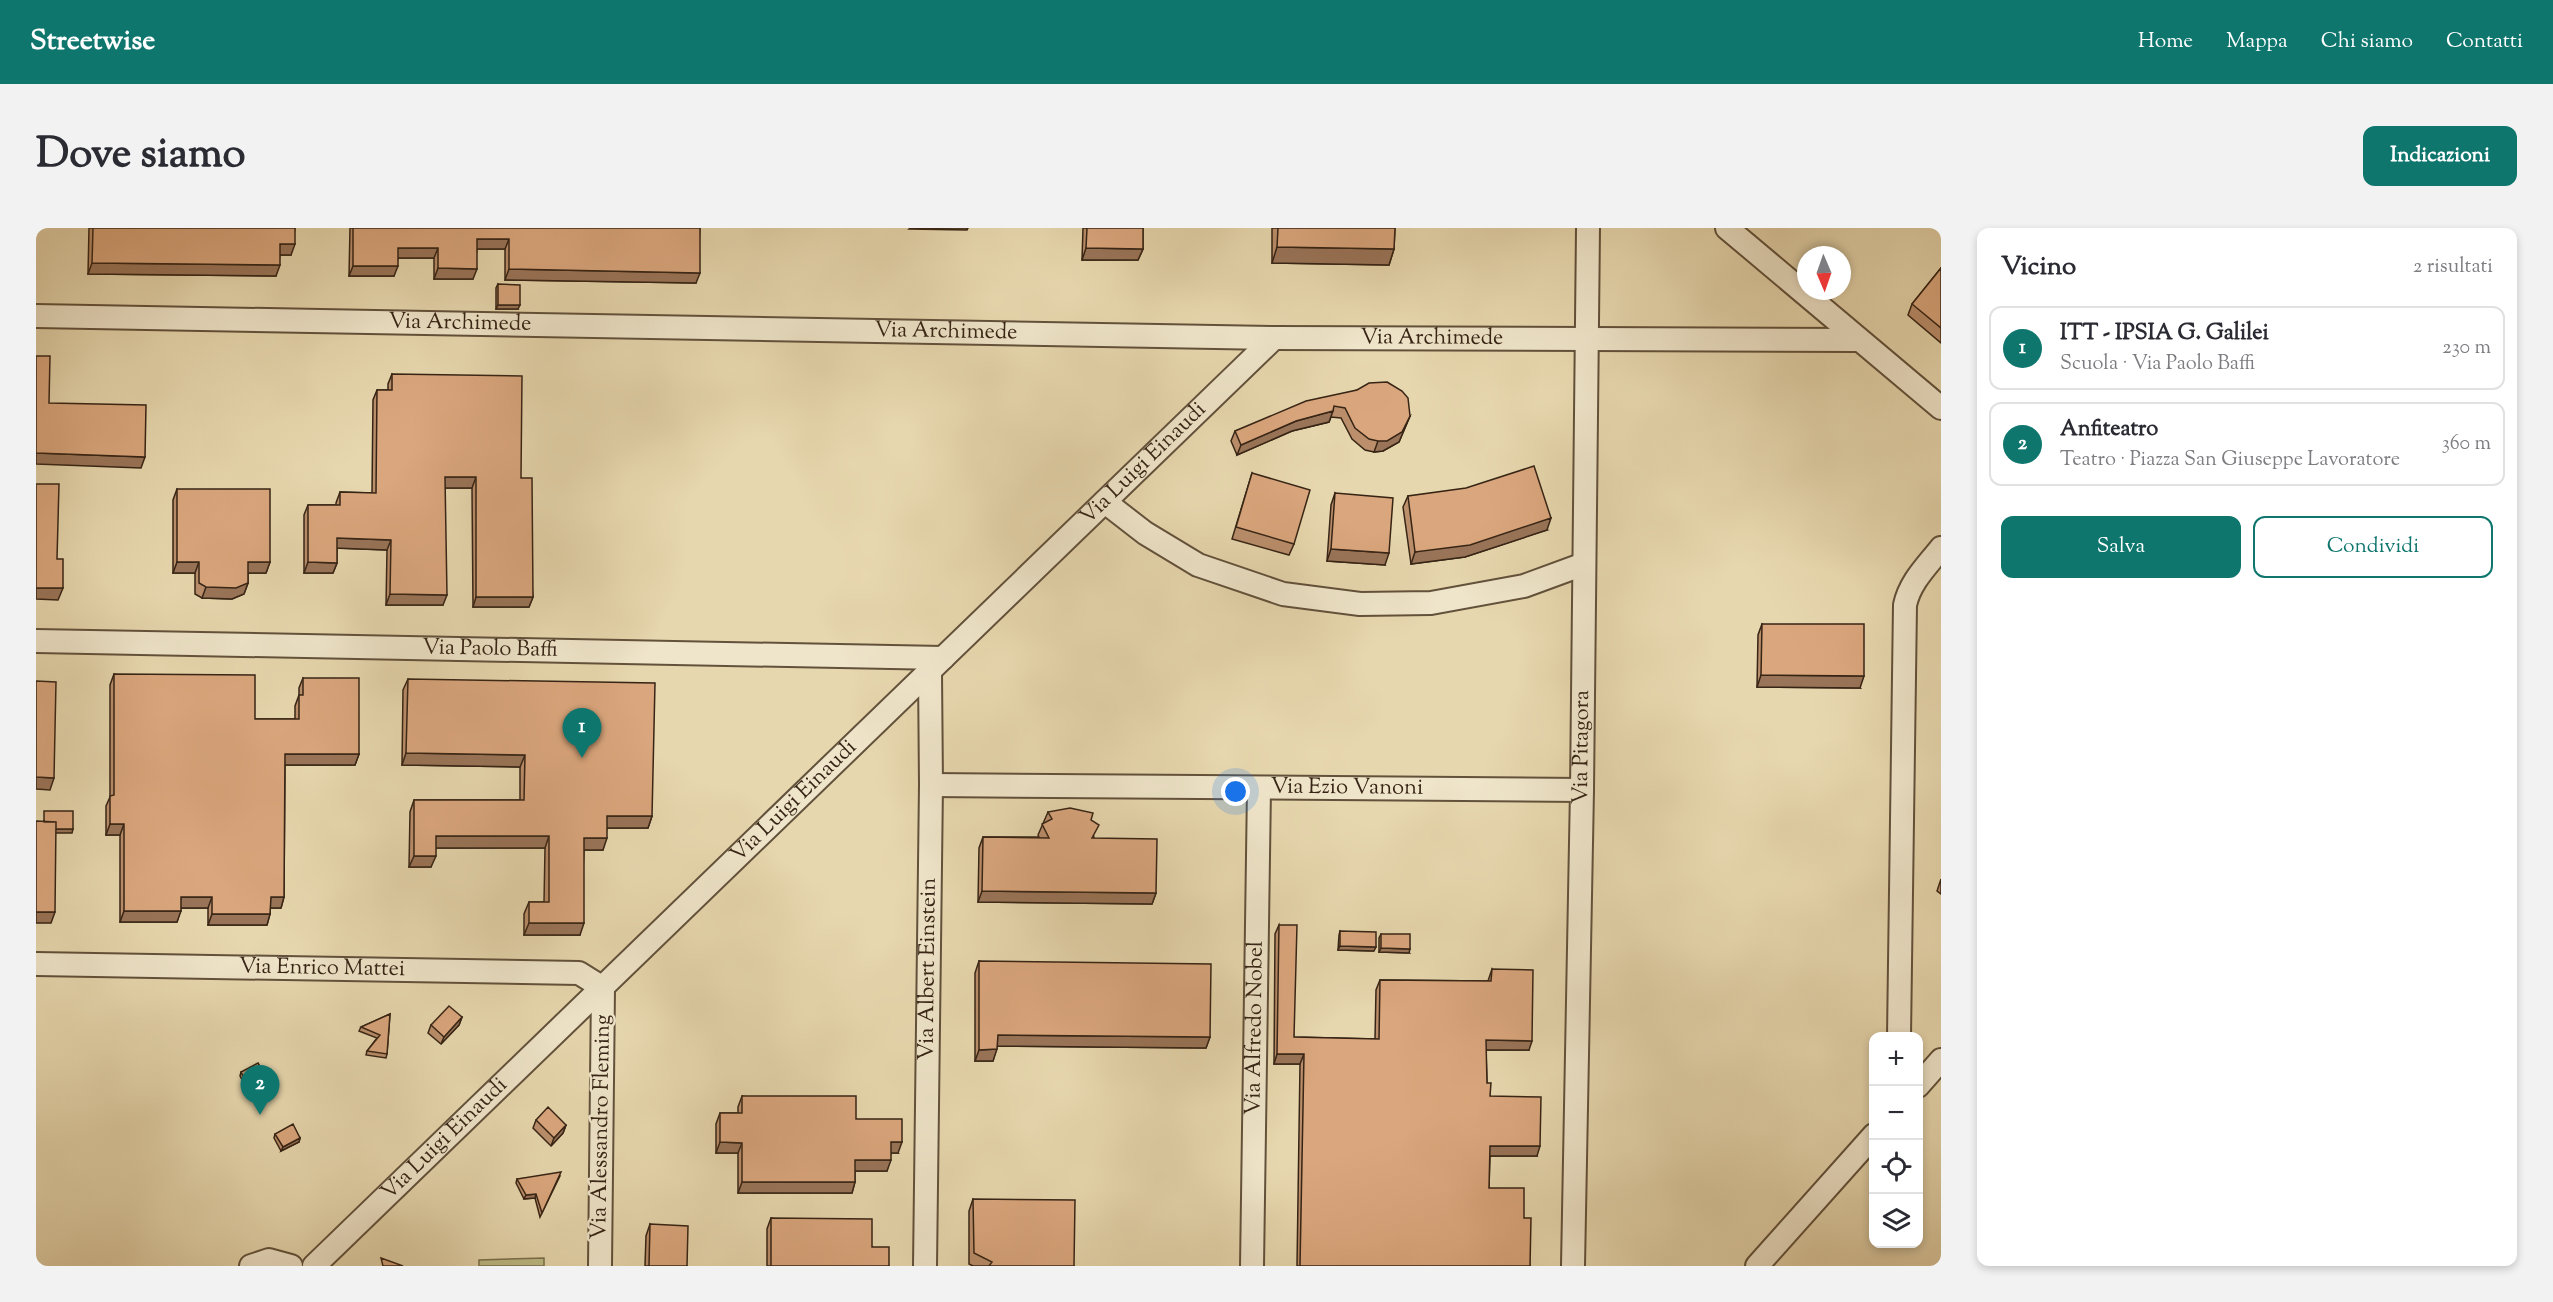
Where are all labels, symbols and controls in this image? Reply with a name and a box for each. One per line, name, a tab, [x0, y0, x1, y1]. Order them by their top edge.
text: Streetwise	[30, 22, 155, 62]
text: Home	[2138, 27, 2193, 57]
text: Mappa	[2226, 27, 2288, 57]
text: Chi siamo	[2321, 27, 2413, 57]
text: Contatti	[2446, 27, 2523, 57]
text: Dove siamo	[36, 126, 245, 186]
button: Indicazioni	[2363, 126, 2517, 186]
north arrow	[1797, 246, 1851, 300]
text: Vicino	[2001, 249, 2076, 286]
text: 2 risultati	[2413, 253, 2493, 282]
street label: Via Archimede	[388, 306, 532, 341]
street label: Via Archimede	[874, 315, 1018, 349]
text: ITT - IPSIA G. Galilei	[2060, 318, 2269, 350]
street label: Via Archimede	[1360, 322, 1503, 355]
text: 1	[2019, 334, 2026, 363]
text: 230 m	[2442, 334, 2491, 363]
text: Scuola · Via Paolo Baffi	[2060, 350, 2255, 379]
street label: Via Luigi Einaudi	[1073, 395, 1214, 533]
text: Anfiteatro	[2060, 414, 2158, 446]
text: 2	[2018, 430, 2027, 459]
text: 360 m	[2442, 430, 2491, 459]
text: Teatro · Piazza San Giuseppe Lavoratore	[2060, 446, 2400, 475]
button: Salva	[2001, 516, 2241, 578]
button: Condividi	[2253, 516, 2493, 578]
street label: Via Paolo Baffi	[422, 632, 558, 667]
street label: Via Pitagora	[1566, 690, 1599, 805]
pin: 1	[562, 708, 602, 758]
street label: Via Luigi Einaudi	[724, 733, 865, 871]
street label: Via Ezio Vanoni	[1270, 772, 1424, 805]
your location	[1221, 777, 1250, 806]
street label: Via Albert Einstein	[912, 877, 946, 1061]
street label: Via Alfredo Nobel	[1238, 941, 1273, 1115]
street label: Via Enrico Mattei	[238, 951, 405, 986]
street label: Via Alessandro Fleming	[584, 1014, 620, 1240]
map controls	[1869, 1032, 1923, 1248]
button: +	[1869, 1032, 1923, 1086]
pin: 2	[240, 1066, 280, 1115]
street label: Via Luigi Einaudi	[374, 1071, 515, 1208]
button: −	[1869, 1086, 1923, 1140]
button: locate	[1869, 1140, 1923, 1194]
button: layers	[1869, 1194, 1923, 1248]

